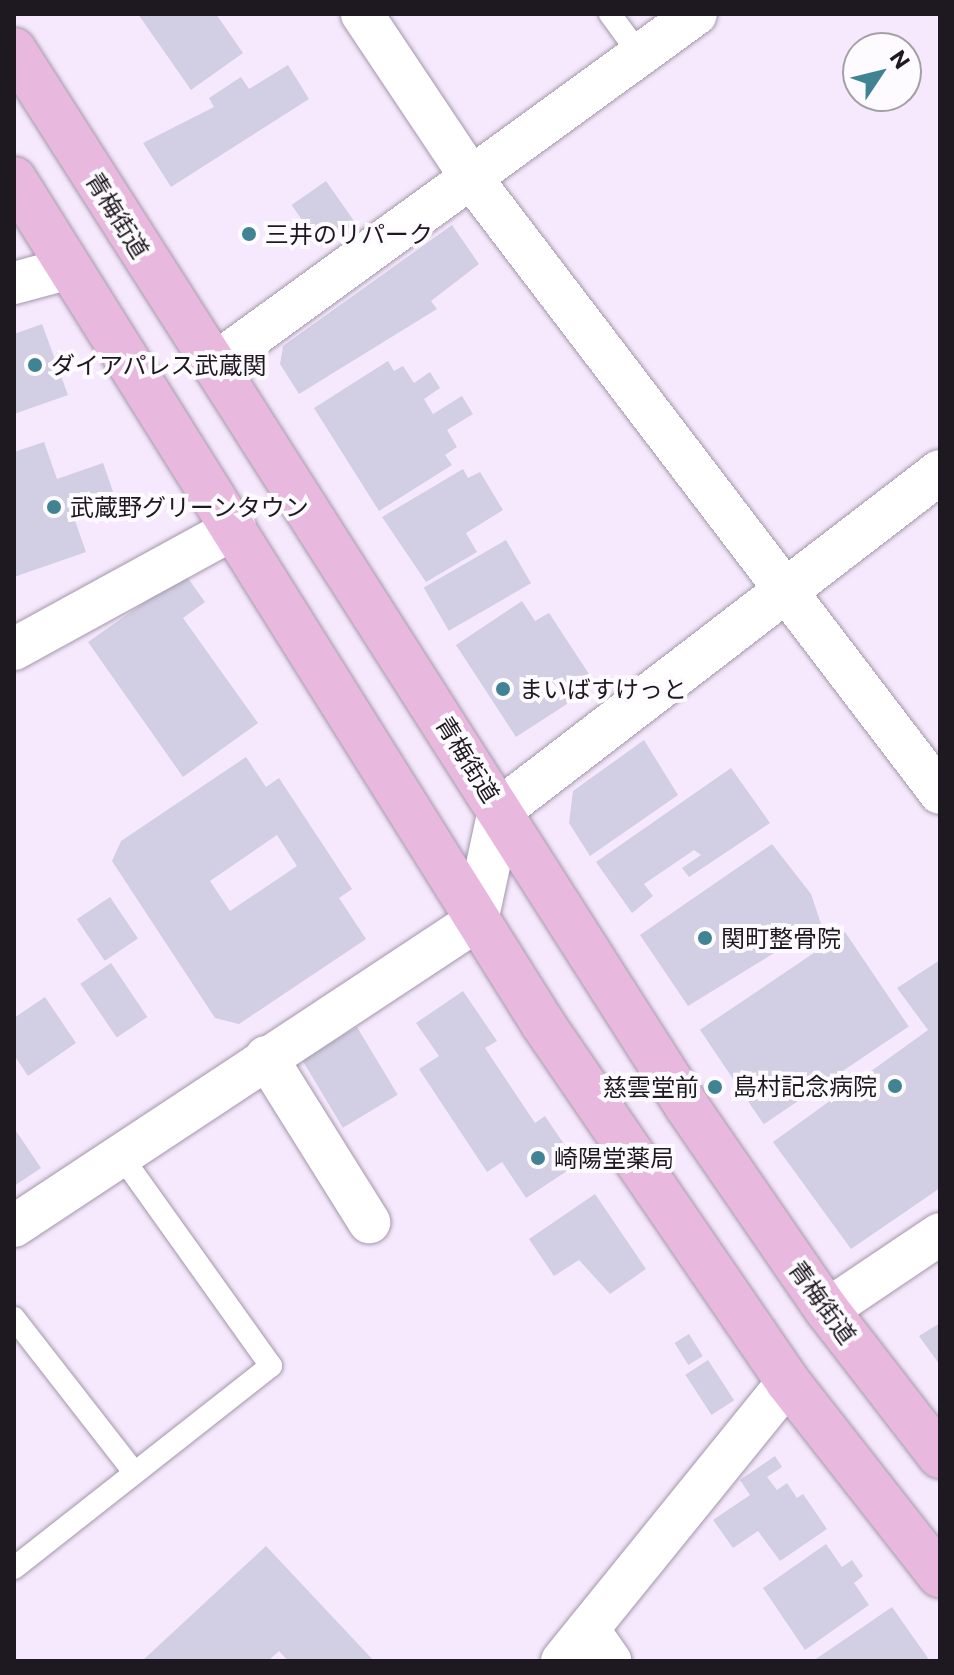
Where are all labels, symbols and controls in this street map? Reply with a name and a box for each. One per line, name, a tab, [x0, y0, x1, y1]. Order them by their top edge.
north arrow	[842, 32, 922, 112]
text: N	[885, 45, 916, 74]
street label: 青梅街道	[80, 167, 156, 263]
place label: 三井のリパーク	[265, 220, 433, 248]
marker: 三井のリパーク	[240, 225, 258, 243]
place label: ダイアパレス武蔵関	[51, 351, 267, 379]
marker: ダイアパレス武蔵関	[26, 356, 44, 374]
place label: 武蔵野グリーンタウン	[70, 493, 310, 521]
marker: 武蔵野グリーンタウン	[45, 498, 63, 516]
place label: まいばすけっと	[519, 675, 687, 703]
marker: まいばすけっと	[494, 680, 512, 698]
street label: 青梅街道	[430, 711, 506, 807]
place label: 関町整骨院	[721, 924, 841, 952]
marker: 関町整骨院	[696, 929, 714, 947]
place label: 島村記念病院	[733, 1072, 877, 1100]
place label: 慈雲堂前	[603, 1073, 699, 1101]
marker: 島村記念病院	[884, 1075, 906, 1097]
marker: 慈雲堂前	[706, 1078, 724, 1096]
place label: 崎陽堂薬局	[554, 1144, 674, 1172]
marker: 崎陽堂薬局	[529, 1149, 547, 1167]
street label: 青梅街道	[783, 1255, 863, 1349]

